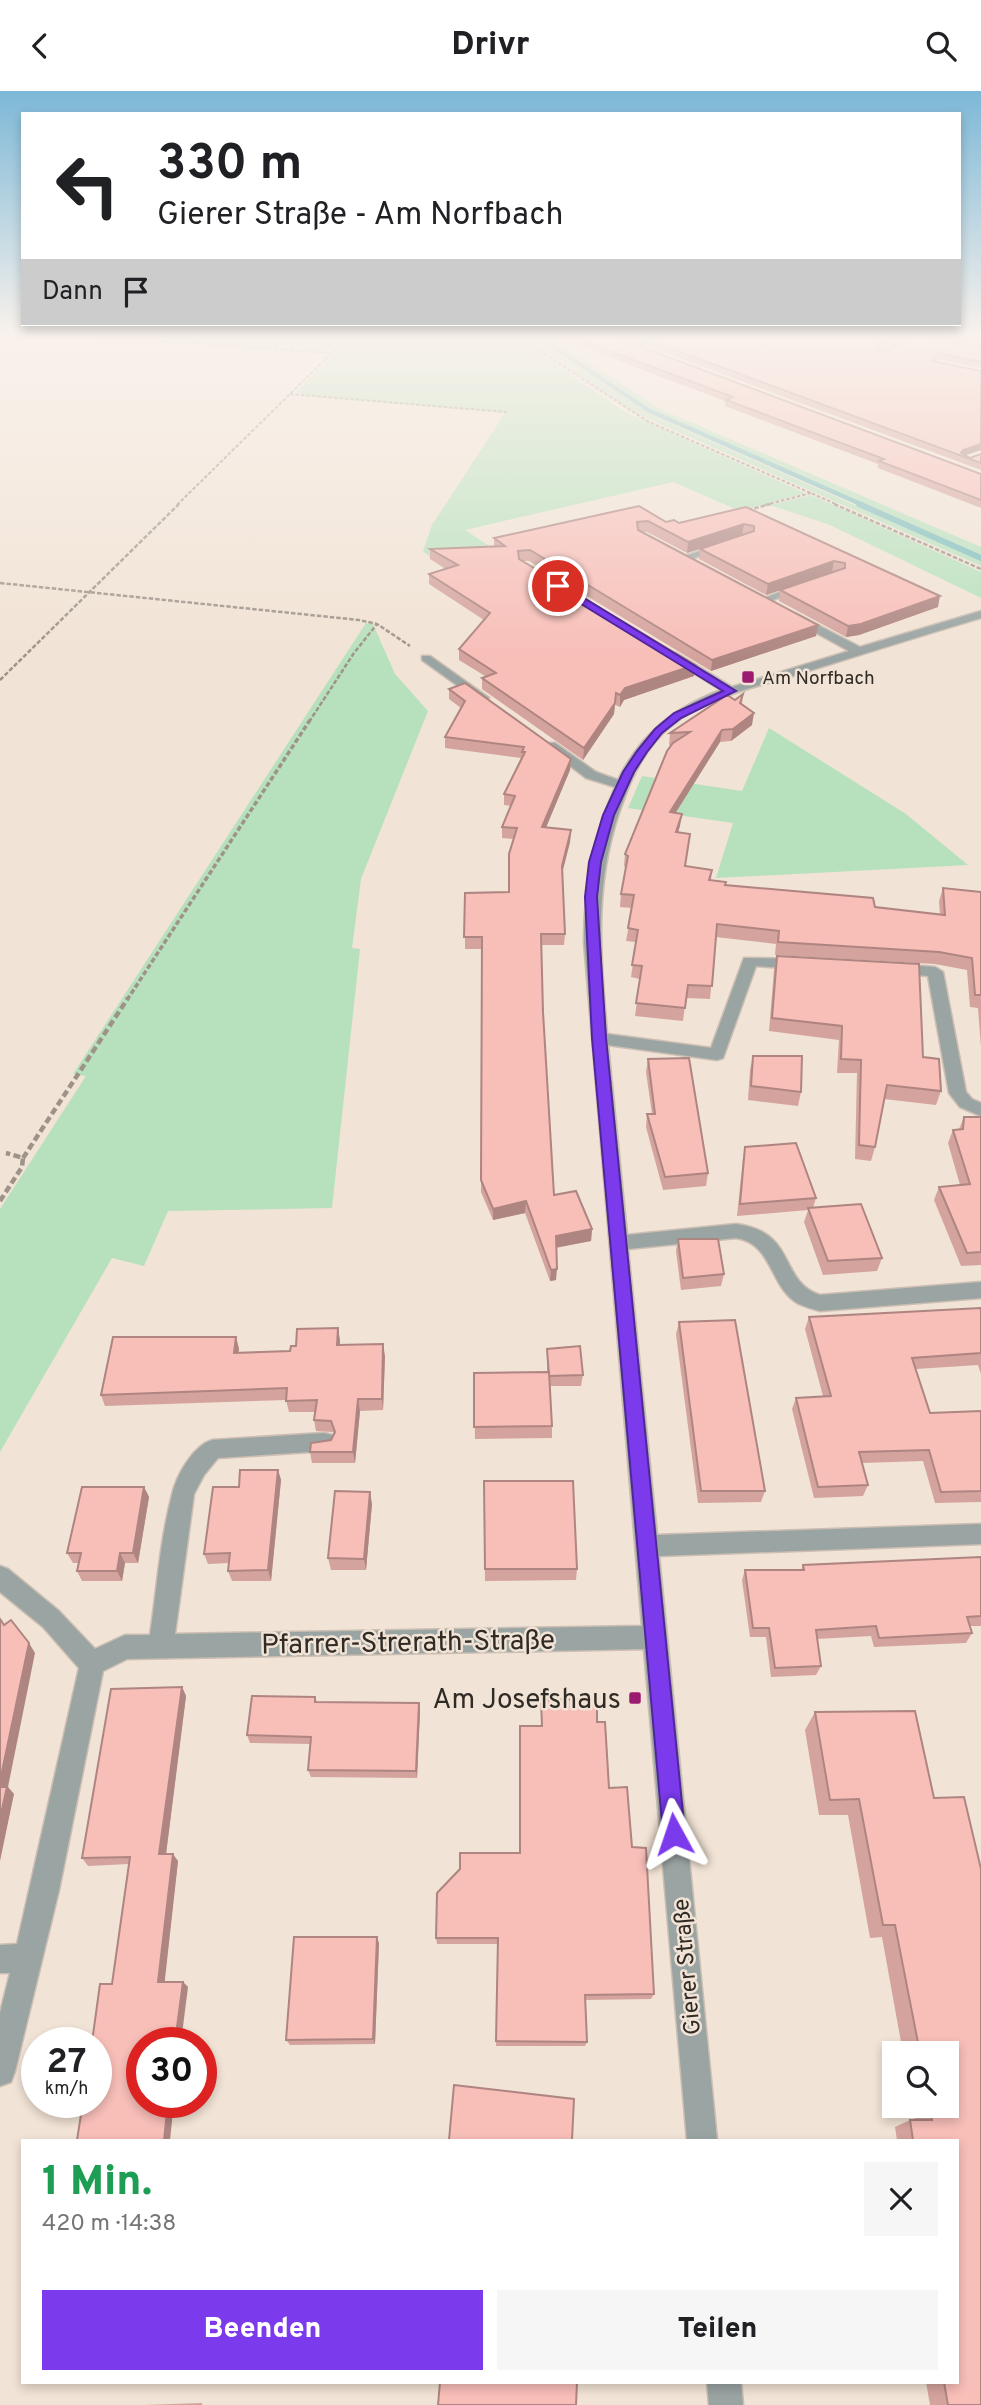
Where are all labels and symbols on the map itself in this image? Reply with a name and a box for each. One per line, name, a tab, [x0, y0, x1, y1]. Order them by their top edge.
pin	[528, 556, 588, 616]
place label: Am Norfbach	[762, 667, 875, 691]
marker: Am Norfbach	[740, 669, 756, 685]
street label: Pfarrer-Strerath-Straße	[261, 1623, 555, 1665]
place label: Am Josefshaus	[432, 1683, 621, 1719]
marker: Am Josefshaus	[627, 1690, 643, 1706]
position arrow	[637, 1797, 711, 1871]
street label: Gierer Straße	[668, 1897, 709, 2036]
speed limit sign: 30	[126, 2027, 217, 2118]

